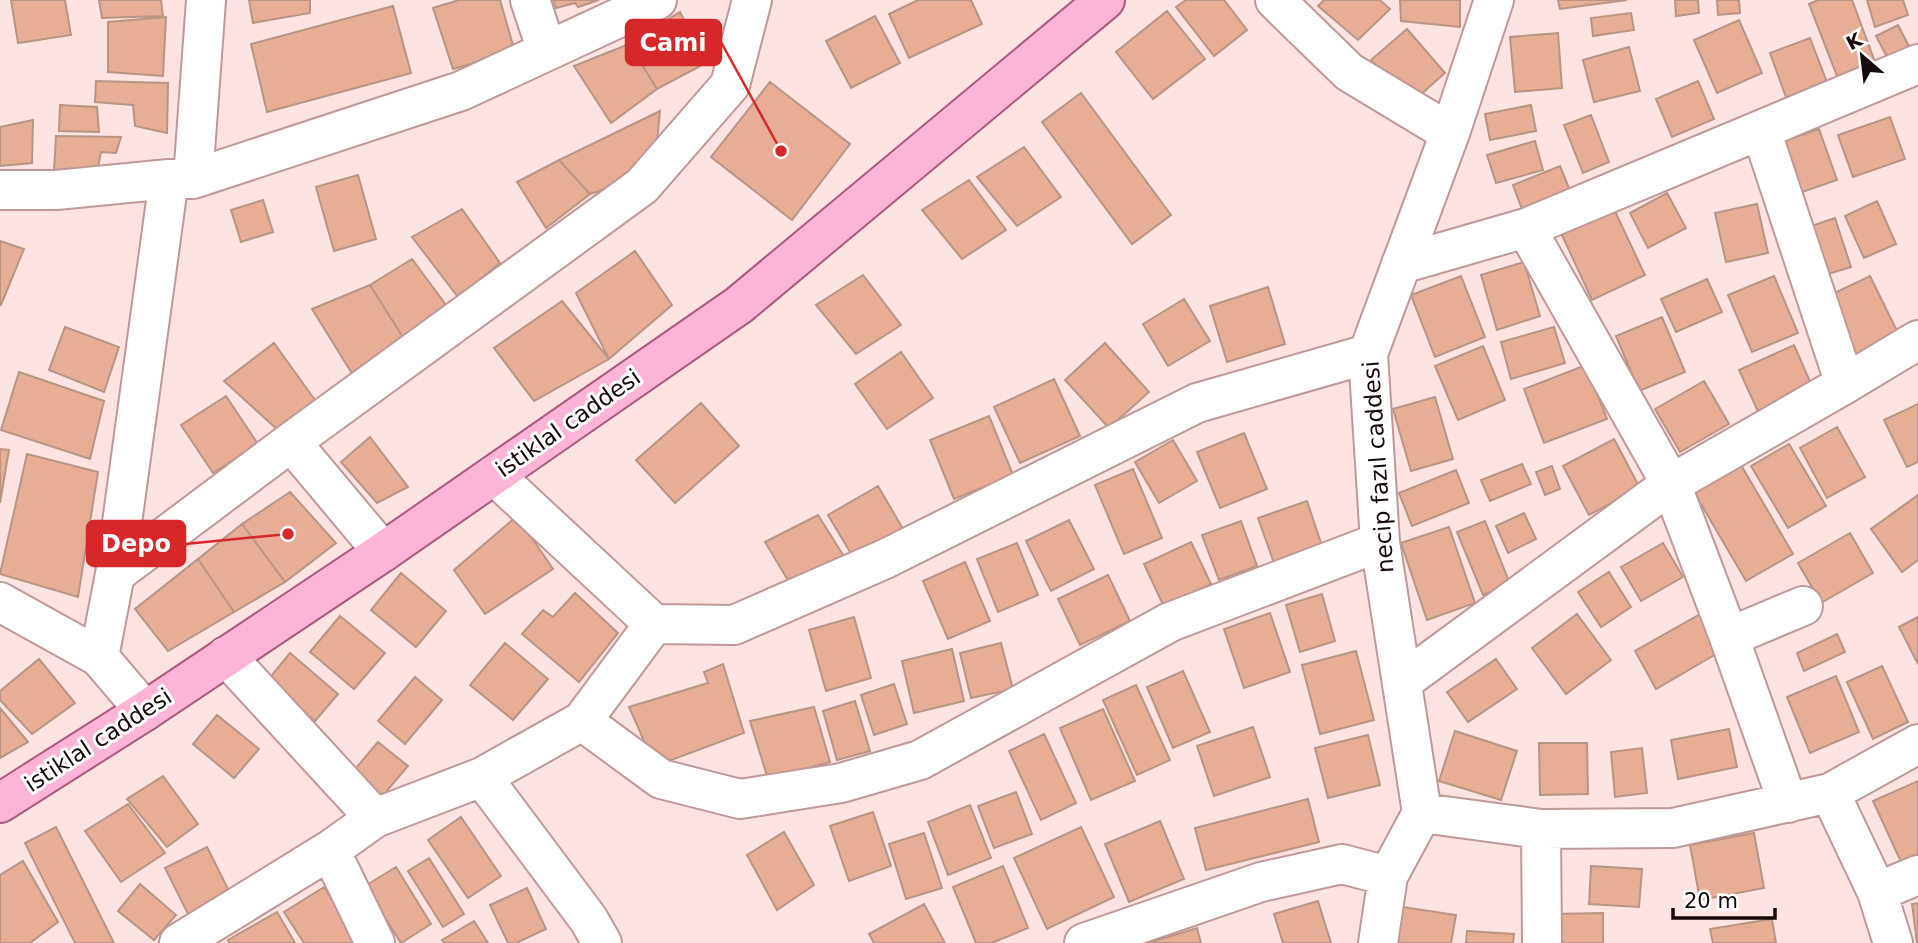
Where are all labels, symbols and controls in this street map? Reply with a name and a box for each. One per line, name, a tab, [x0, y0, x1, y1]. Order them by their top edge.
callout: Cami	[626, 20, 721, 65]
north arrow	[1827, 21, 1897, 91]
text: K	[1842, 27, 1867, 54]
text: Cami	[639, 29, 707, 57]
street label: necip fazıl caddesi	[1358, 360, 1398, 574]
street label: istiklal caddesi	[491, 364, 645, 482]
callout: Depo	[87, 521, 185, 566]
text: Depo	[101, 530, 171, 558]
street label: istiklal caddesi	[20, 683, 176, 797]
scale bar	[1673, 876, 1774, 920]
text: 20 m	[1684, 889, 1738, 913]

